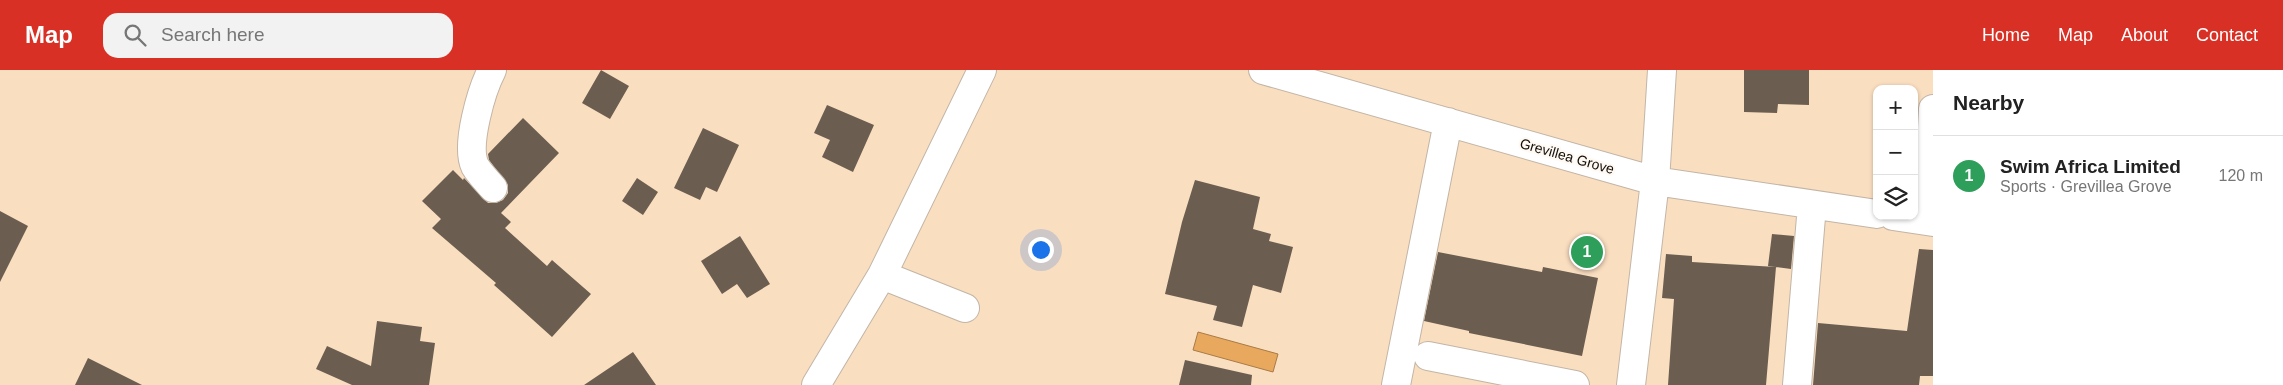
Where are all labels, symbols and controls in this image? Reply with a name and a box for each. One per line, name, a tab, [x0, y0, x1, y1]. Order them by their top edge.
search box	[103, 13, 453, 58]
text: Map	[25, 21, 73, 48]
icon: search	[121, 21, 149, 49]
text: Search here	[161, 24, 265, 45]
text: Home	[1982, 25, 2030, 45]
text: Map	[2058, 25, 2093, 45]
text: About	[2121, 25, 2168, 45]
text: Contact	[2196, 25, 2258, 45]
map controls	[1873, 85, 1918, 220]
button: +	[1873, 85, 1918, 130]
text: Nearby	[1953, 91, 2024, 114]
button: −	[1873, 130, 1918, 175]
street label: Grevillea Grove	[1518, 135, 1616, 177]
text: Swim Africa Limited	[2000, 156, 2181, 177]
text: 1	[1965, 167, 1973, 184]
text: 120 m	[2219, 167, 2263, 184]
button: layers	[1873, 175, 1918, 220]
text: Sports · Grevillea Grove	[2000, 178, 2172, 195]
pin: 1	[1571, 233, 1603, 271]
your location	[1028, 237, 1054, 263]

